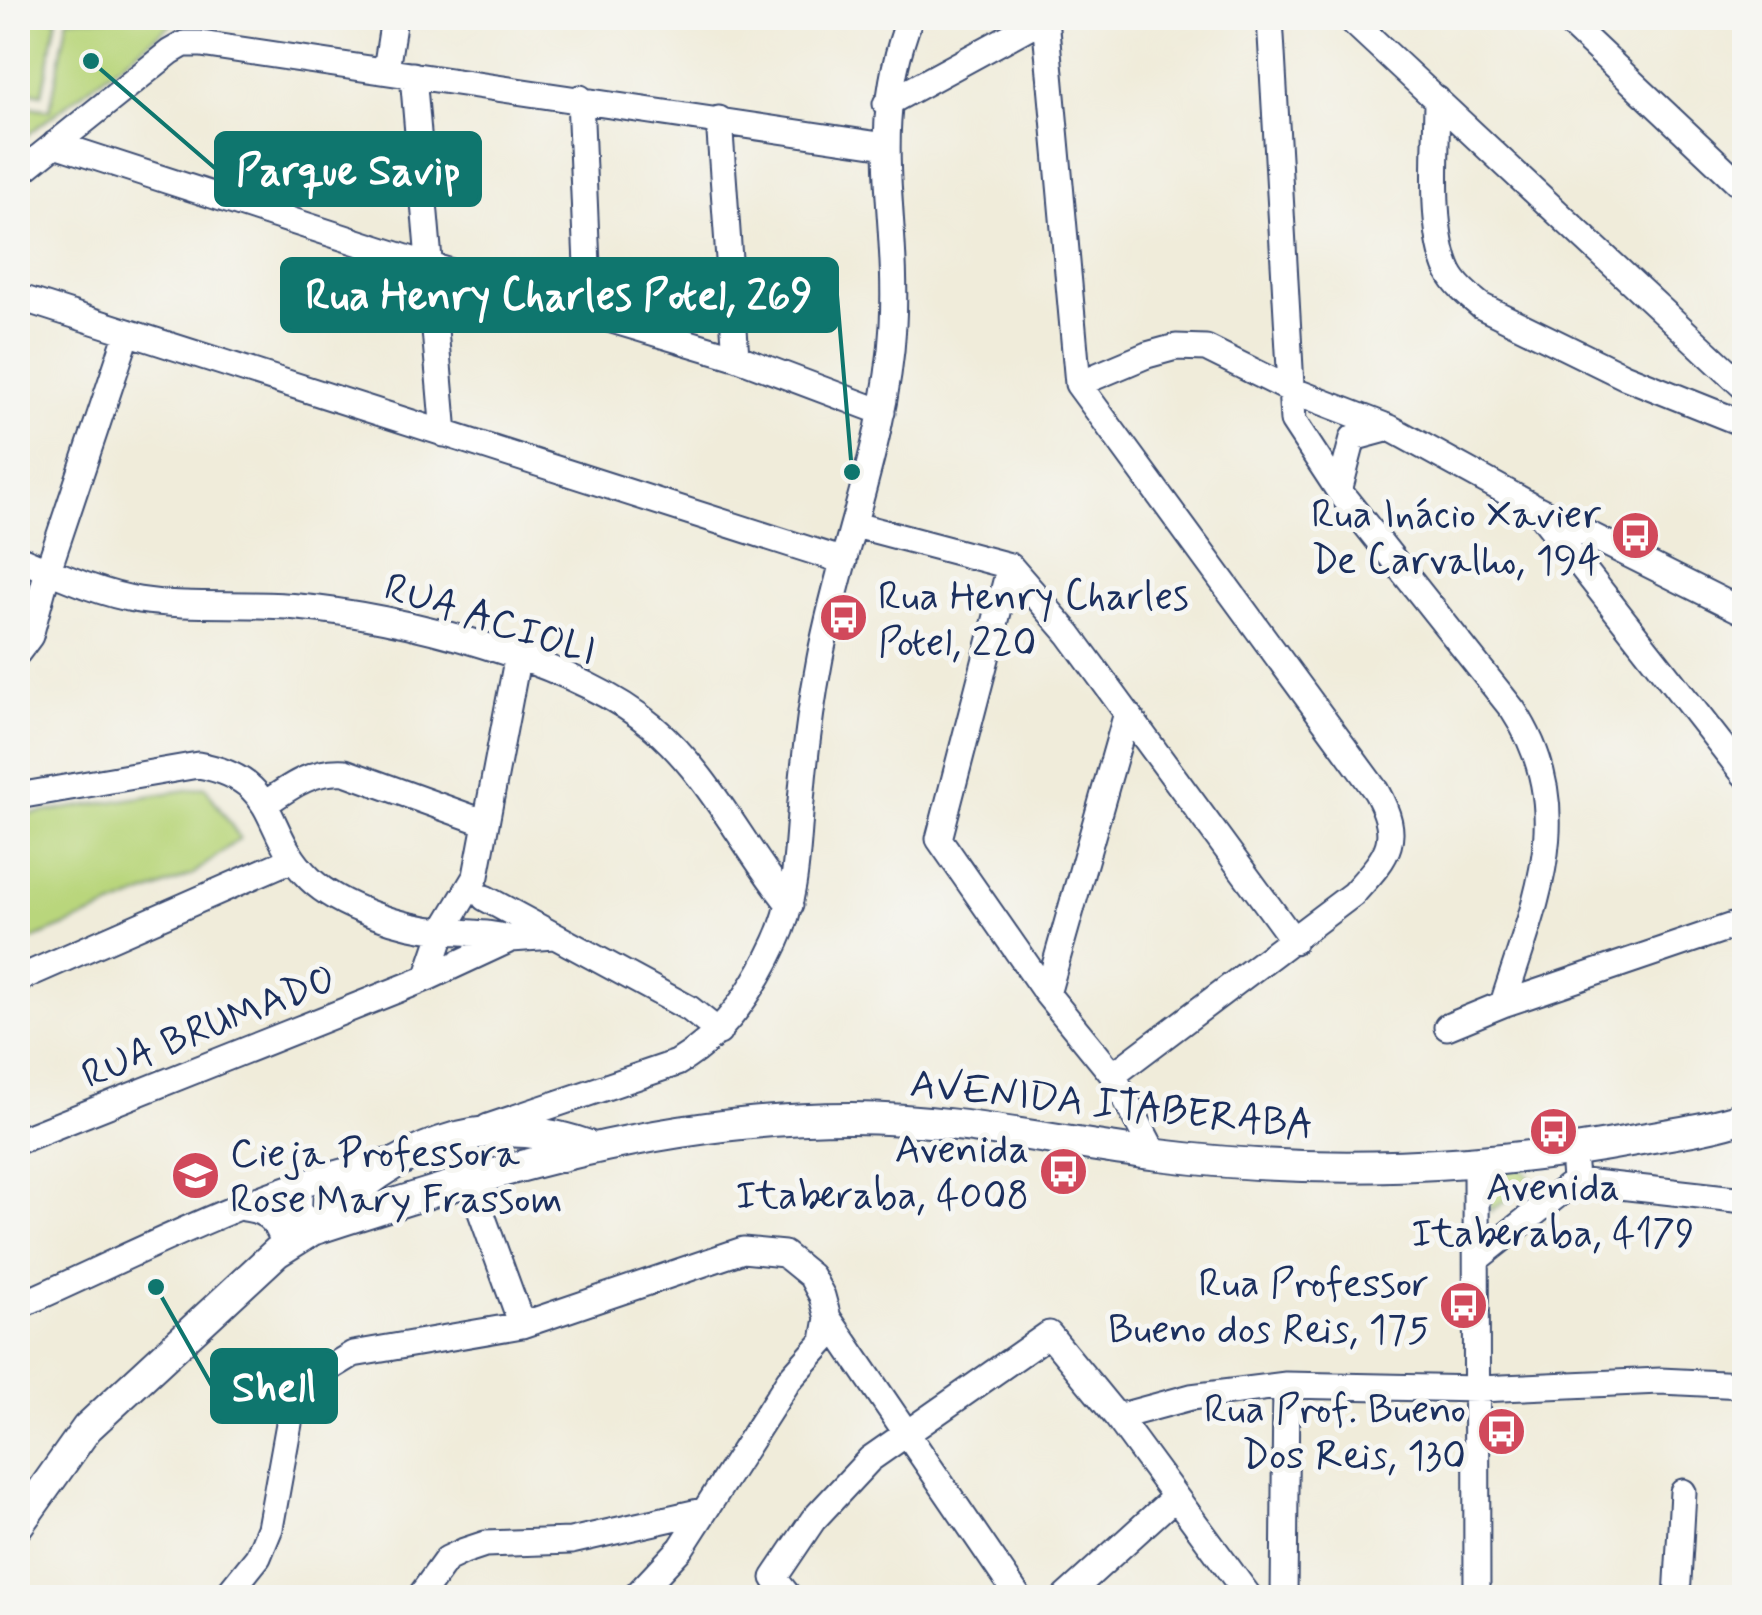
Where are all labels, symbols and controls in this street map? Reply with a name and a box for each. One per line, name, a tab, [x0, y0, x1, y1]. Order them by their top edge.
callout: Parque Savip	[216, 133, 480, 205]
text: Parque Savip	[236, 145, 460, 200]
callout: Rua Henry Charles Potel, 269	[282, 259, 837, 331]
text: Rua Henry Charles Potel, 269	[305, 270, 813, 325]
place label: Rua Inácio Xavier De Carvalho, 194	[1311, 490, 1601, 588]
bus stop icon: Rua Inácio Xavier De Carvalho, 194	[1610, 510, 1662, 562]
street label: RUA ACIOLI	[377, 562, 603, 680]
place label: Rua Henry Charles Potel, 220	[878, 572, 1189, 670]
bus stop icon: Rua Henry Charles Potel, 220	[817, 592, 869, 644]
street label: RUA BRUMADO	[75, 953, 344, 1102]
street label: AVENIDA ITABERABA	[907, 1059, 1316, 1153]
bus stop icon: Avenida Itaberaba, 4179	[1527, 1105, 1579, 1157]
place label: Avenida Itaberaba, 4008	[735, 1125, 1029, 1223]
place label: Cieja Professora Rose Mary Frassom	[230, 1129, 562, 1227]
bus stop icon: Avenida Itaberaba, 4008	[1038, 1145, 1090, 1197]
school or university icon: Cieja Professora Rose Mary Frassom	[169, 1149, 221, 1201]
place label: Avenida Itaberaba, 4179	[1411, 1163, 1695, 1261]
place label: Rua Professor Bueno dos Reis, 175	[1108, 1259, 1429, 1357]
bus stop icon: Rua Professor Bueno dos Reis, 175	[1438, 1279, 1490, 1331]
callout: Shell	[212, 1350, 336, 1422]
text: Shell	[232, 1362, 316, 1417]
place label: Rua Prof. Bueno Dos Reis, 130	[1204, 1385, 1466, 1483]
bus stop icon: Rua Prof. Bueno Dos Reis, 130	[1475, 1405, 1527, 1457]

